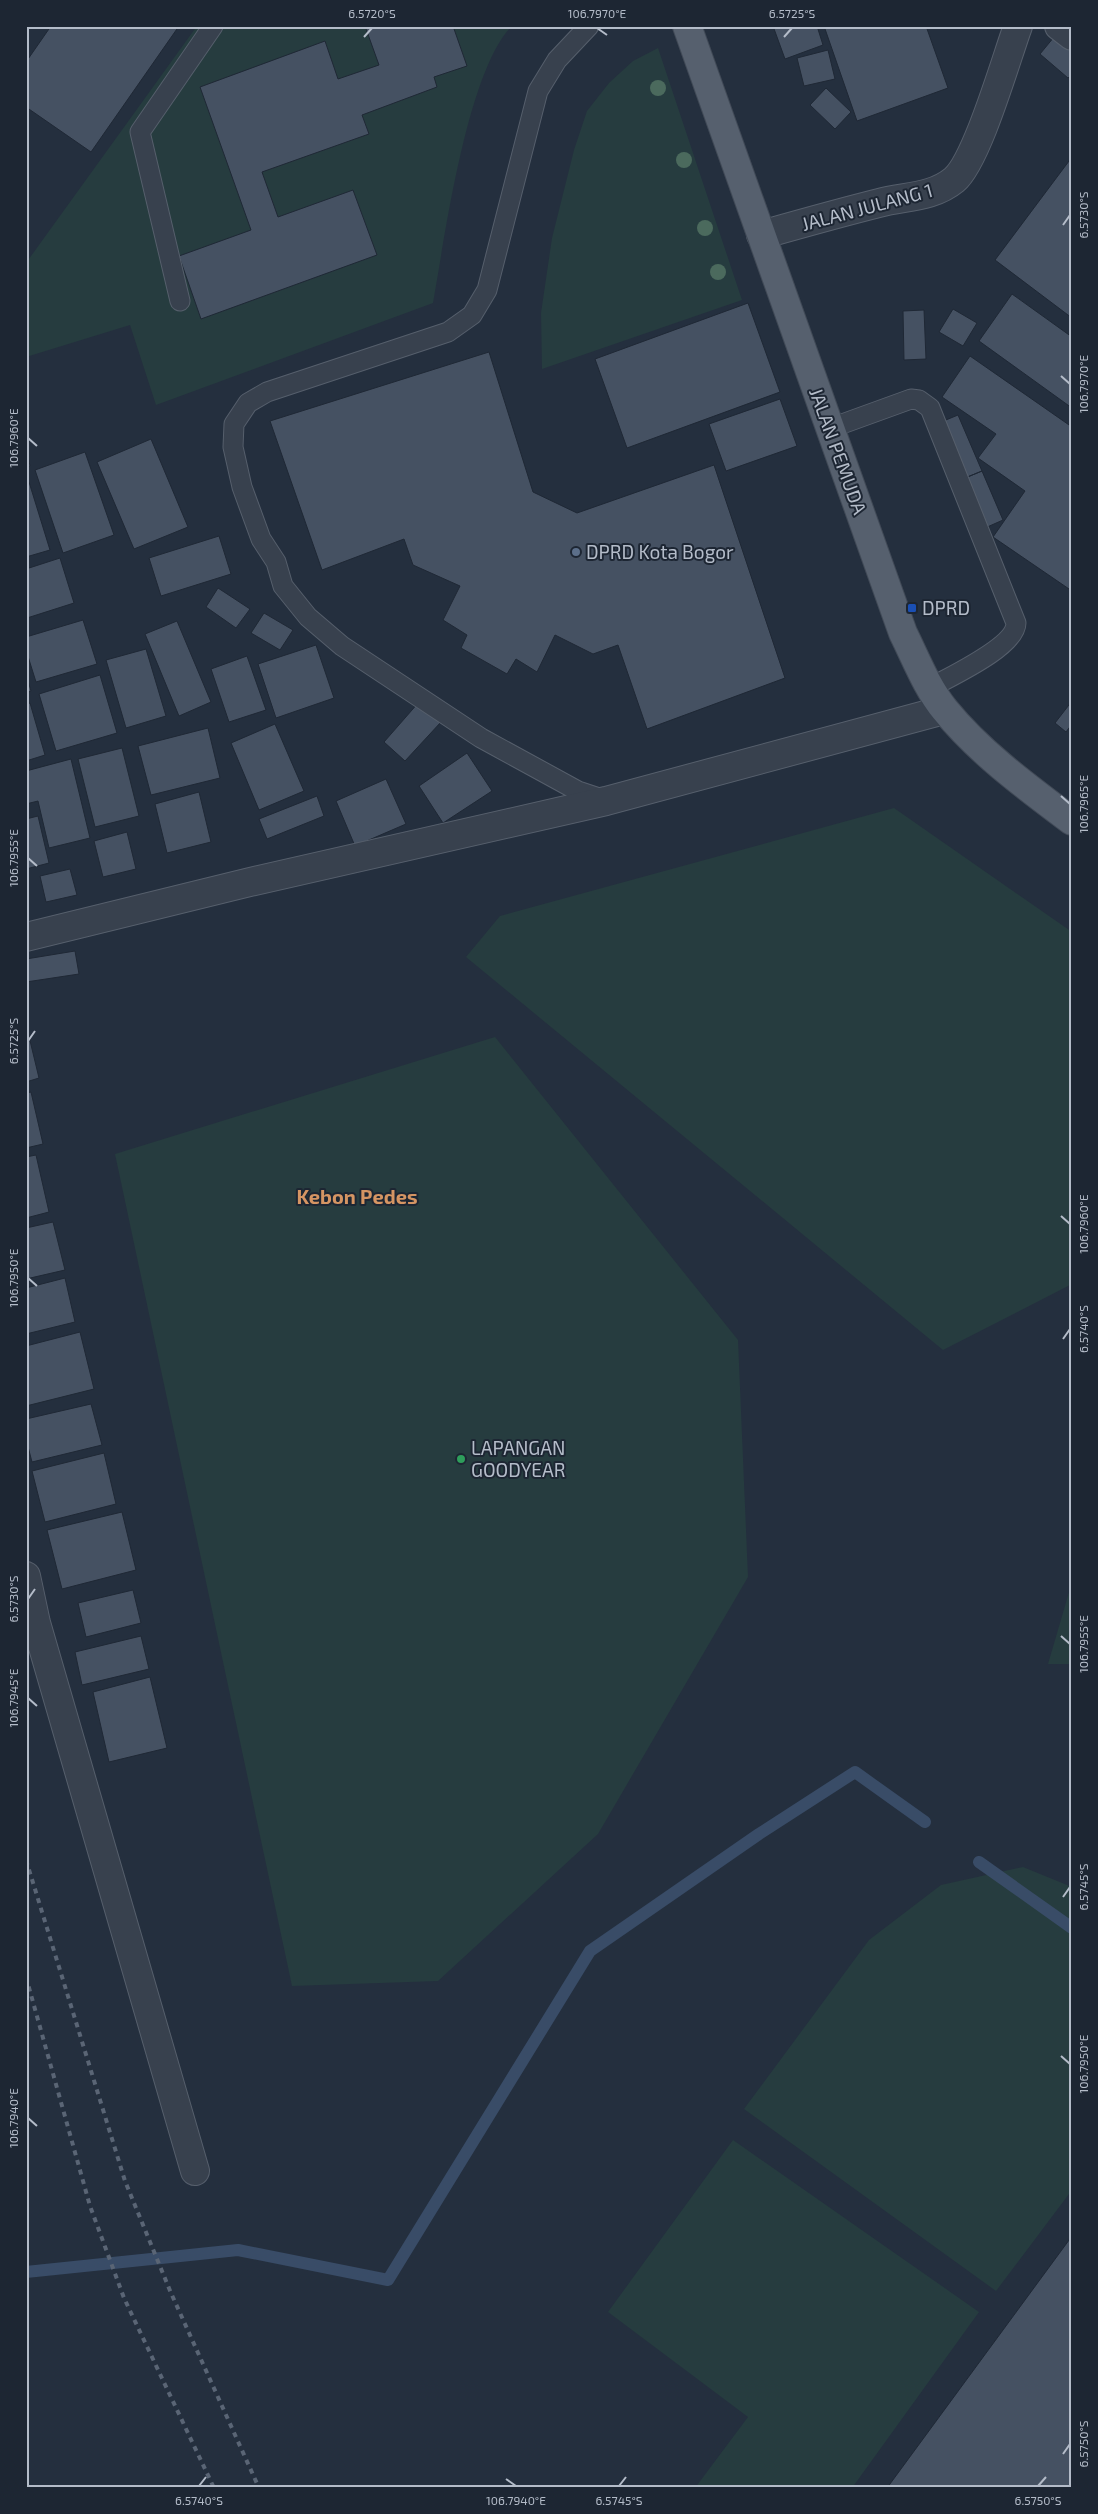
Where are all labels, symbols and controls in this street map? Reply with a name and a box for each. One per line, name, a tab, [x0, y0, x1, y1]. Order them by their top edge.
text: 6.5720°S	[348, 6, 396, 20]
text: 106.7970°E	[568, 6, 627, 20]
text: 6.5725°S	[769, 6, 815, 20]
street label: JALAN JULANG 1	[799, 178, 935, 235]
text: 6.5730°S	[1076, 191, 1090, 239]
text: 106.7970°E	[1076, 354, 1090, 413]
street label: JALAN PEMUDA	[805, 384, 872, 517]
text: 106.7960°E	[6, 408, 20, 468]
place label: DPRD Kota Bogor	[586, 540, 734, 563]
marker: DPRD Kota Bogor	[570, 546, 582, 558]
place label: DPRD	[922, 596, 970, 619]
marker: DPRD	[906, 602, 918, 614]
text: 106.7965°E	[1076, 774, 1090, 833]
text: 106.7955°E	[6, 829, 20, 887]
text: 6.5725°S	[6, 1018, 20, 1064]
district label: Kebon Pedes	[296, 1184, 418, 1208]
text: 106.7960°E	[1076, 1194, 1090, 1254]
text: 106.7950°E	[6, 1248, 20, 1307]
text: 6.5740°S	[1076, 1305, 1090, 1353]
place label: LAPANGAN GOODYEAR	[471, 1436, 566, 1481]
marker: LAPANGAN GOODYEAR	[455, 1453, 467, 1465]
text: 6.5730°S	[6, 1575, 20, 1623]
text: 106.7955°E	[1076, 1615, 1090, 1673]
text: 106.7945°E	[6, 1668, 20, 1728]
text: 6.5745°S	[1076, 1863, 1090, 1911]
text: 106.7950°E	[1076, 2034, 1090, 2093]
text: 106.7940°E	[6, 2088, 20, 2148]
text: 6.5750°S	[1076, 2420, 1090, 2467]
text: 6.5740°S	[175, 2493, 223, 2507]
text: 106.7940°E	[486, 2493, 546, 2507]
text: 6.5745°S	[595, 2493, 643, 2507]
text: 6.5750°S	[1015, 2493, 1062, 2507]

